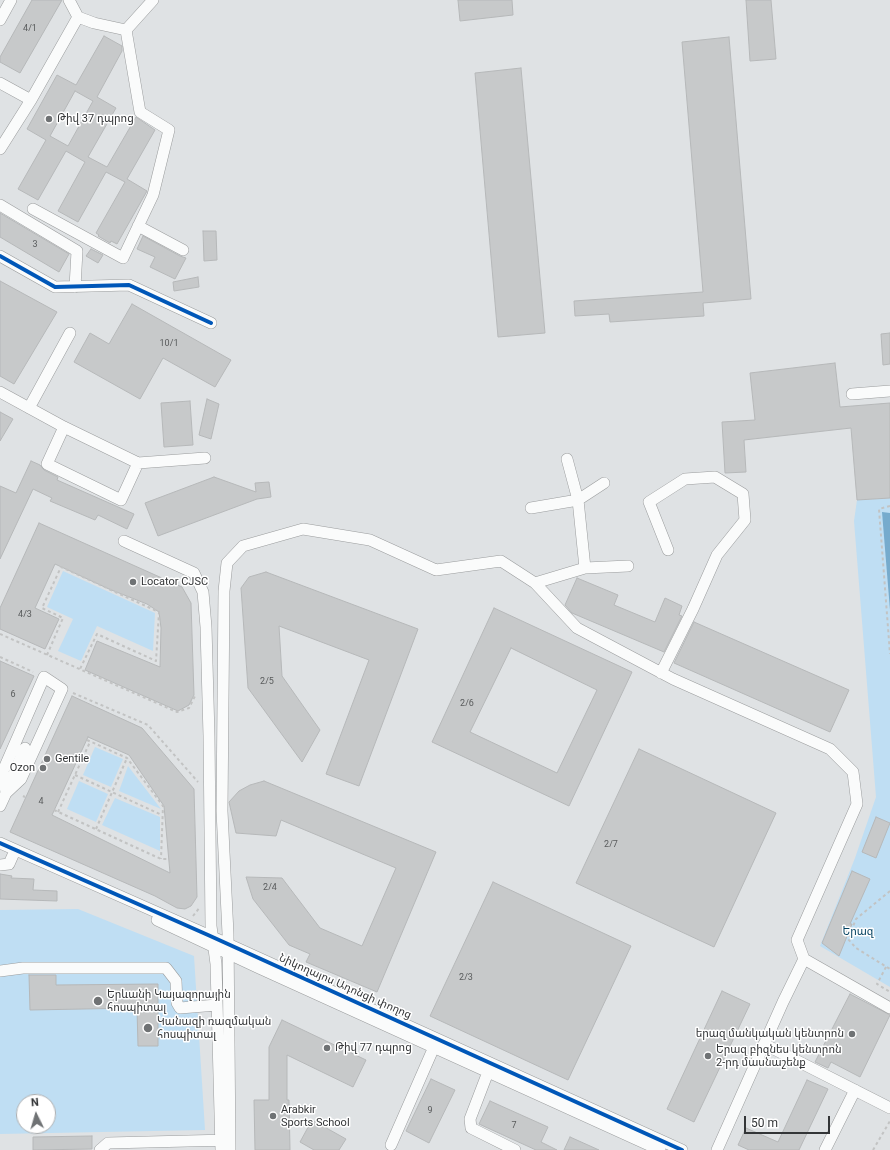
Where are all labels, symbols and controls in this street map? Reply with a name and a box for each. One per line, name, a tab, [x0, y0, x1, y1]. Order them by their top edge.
house number: 4/1	[23, 24, 37, 34]
place label: Թիվ 37 դպրոց	[57, 112, 134, 126]
marker: Թիվ 37 դպրոց	[44, 114, 54, 124]
house number: 3	[32, 240, 38, 250]
house number: 10/1	[160, 339, 178, 349]
place label: Locator CJSC	[141, 575, 208, 589]
marker: Locator CJSC	[128, 577, 138, 587]
house number: 4/3	[18, 610, 32, 620]
house number: 2/5	[260, 677, 274, 687]
house number: 6	[10, 690, 16, 700]
house number: 2/6	[460, 699, 474, 709]
place label: Gentile	[55, 752, 89, 766]
marker: Gentile	[42, 754, 52, 764]
place label: Ozon	[10, 761, 35, 775]
marker: Ozon	[38, 763, 48, 773]
house number: 4	[38, 797, 44, 807]
house number: 2/7	[604, 840, 618, 850]
house number: 2/4	[263, 883, 277, 893]
park label: Երազ	[843, 925, 873, 939]
street label: Նիկողայոս Ադոնցի փողոց	[277, 952, 413, 1022]
house number: 2/3	[459, 973, 473, 983]
place label: Երևանի Կայազորային հոսպիտալ	[107, 988, 231, 1014]
marker: Երևանի Կայազորային հոսպիտալ	[92, 995, 104, 1007]
place label: Կանազի ռազմական հոսպիտալ	[157, 1015, 271, 1041]
marker: Կանազի ռազմական հոսպիտալ	[142, 1022, 154, 1034]
place label: երազ մանկական կենտրոն	[696, 1027, 844, 1041]
marker: երազ մանկական կենտրոն	[847, 1029, 857, 1039]
place label: Թիվ 77 դպրոց	[335, 1041, 412, 1055]
marker: Թիվ 77 դպրոց	[322, 1043, 332, 1053]
place label: Երազ բիզնես կենտրոն 2-րդ մասնաշենք	[716, 1043, 842, 1069]
marker: Երազ բիզնես կենտրոն 2-րդ մասնաշենք	[703, 1051, 713, 1061]
north arrow	[16, 1094, 56, 1134]
text: N	[31, 1096, 39, 1109]
place label: Arabkir Sports School	[281, 1103, 350, 1129]
house number: 9	[427, 1106, 433, 1116]
scale bar	[746, 1108, 832, 1134]
marker: Arabkir Sports School	[268, 1111, 278, 1121]
text: 50 m	[751, 1116, 778, 1130]
house number: 7	[511, 1121, 517, 1131]

